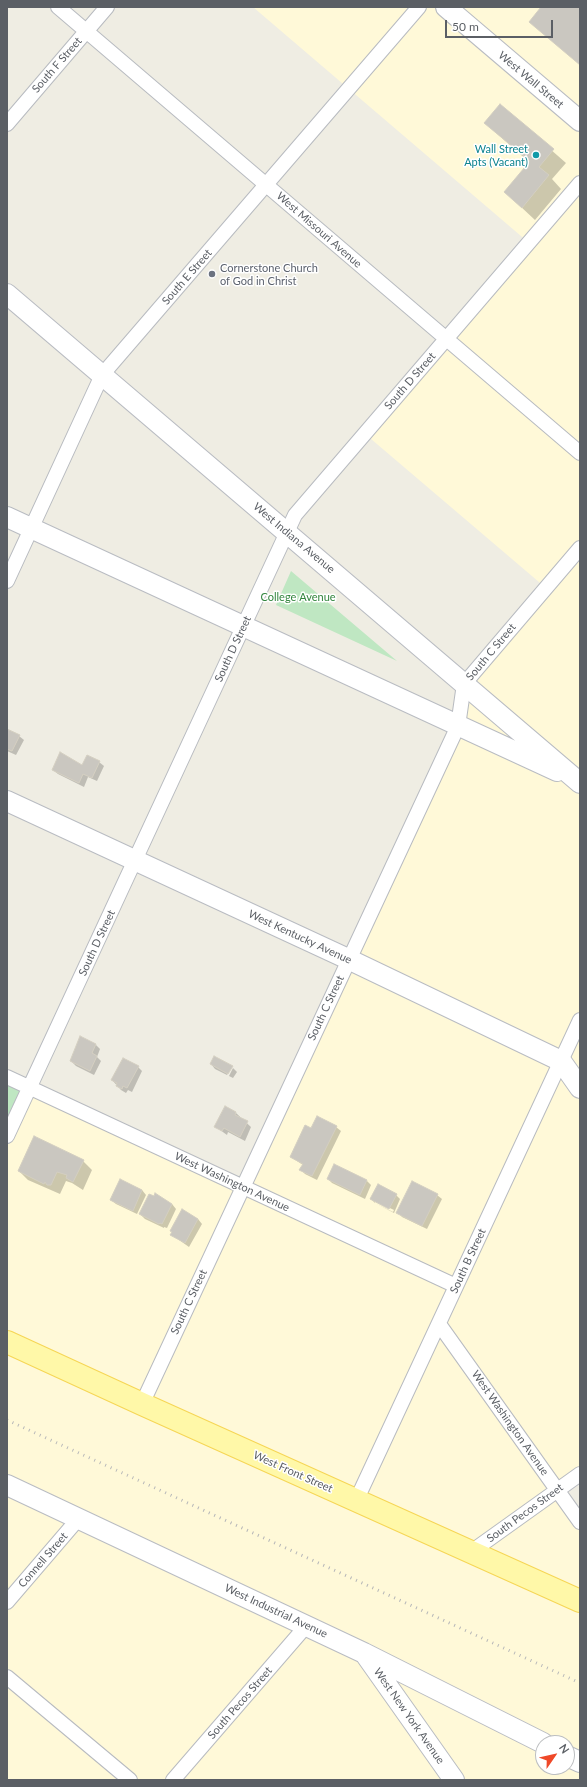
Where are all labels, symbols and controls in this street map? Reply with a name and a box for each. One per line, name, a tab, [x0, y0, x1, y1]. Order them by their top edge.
scale bar	[447, 12, 555, 38]
text: 50 m	[452, 19, 479, 34]
street label: South F Street	[29, 35, 85, 95]
street label: West Wall Street	[496, 49, 566, 111]
place label: Wall Street Apts (Vacant)	[464, 142, 528, 168]
marker: Wall Street Apts (Vacant)	[531, 150, 541, 160]
street label: West Missouri Avenue	[274, 189, 364, 271]
street label: South E Street	[159, 247, 215, 307]
place label: Cornerstone Church of God in Christ	[220, 261, 318, 287]
marker: Cornerstone Church of God in Christ	[207, 269, 217, 279]
street label: South D Street	[382, 350, 438, 412]
street label: West Indiana Avenue	[251, 500, 337, 576]
park label: College Avenue	[260, 590, 336, 604]
street label: South D Street	[212, 614, 254, 684]
street label: South C Street	[463, 621, 519, 683]
street label: West Kentucky Avenue	[246, 907, 354, 967]
street label: South D Street	[76, 908, 118, 978]
street label: South C Street	[305, 973, 347, 1043]
street label: West Washington Avenue	[172, 1150, 292, 1214]
street label: South B Street	[447, 1226, 489, 1296]
street label: South C Street	[168, 1267, 210, 1337]
street label: West Washington Avenue	[469, 1368, 551, 1478]
street label: West Front Street	[251, 1449, 335, 1495]
street label: South Pecos Street	[484, 1481, 566, 1545]
street label: Connell Street	[16, 1530, 70, 1590]
street label: West Industrial Avenue	[222, 1581, 330, 1641]
street label: South Pecos Street	[205, 1664, 275, 1742]
street label: West New York Avenue	[371, 1665, 447, 1767]
north arrow	[535, 1735, 575, 1775]
text: N	[557, 1741, 572, 1756]

